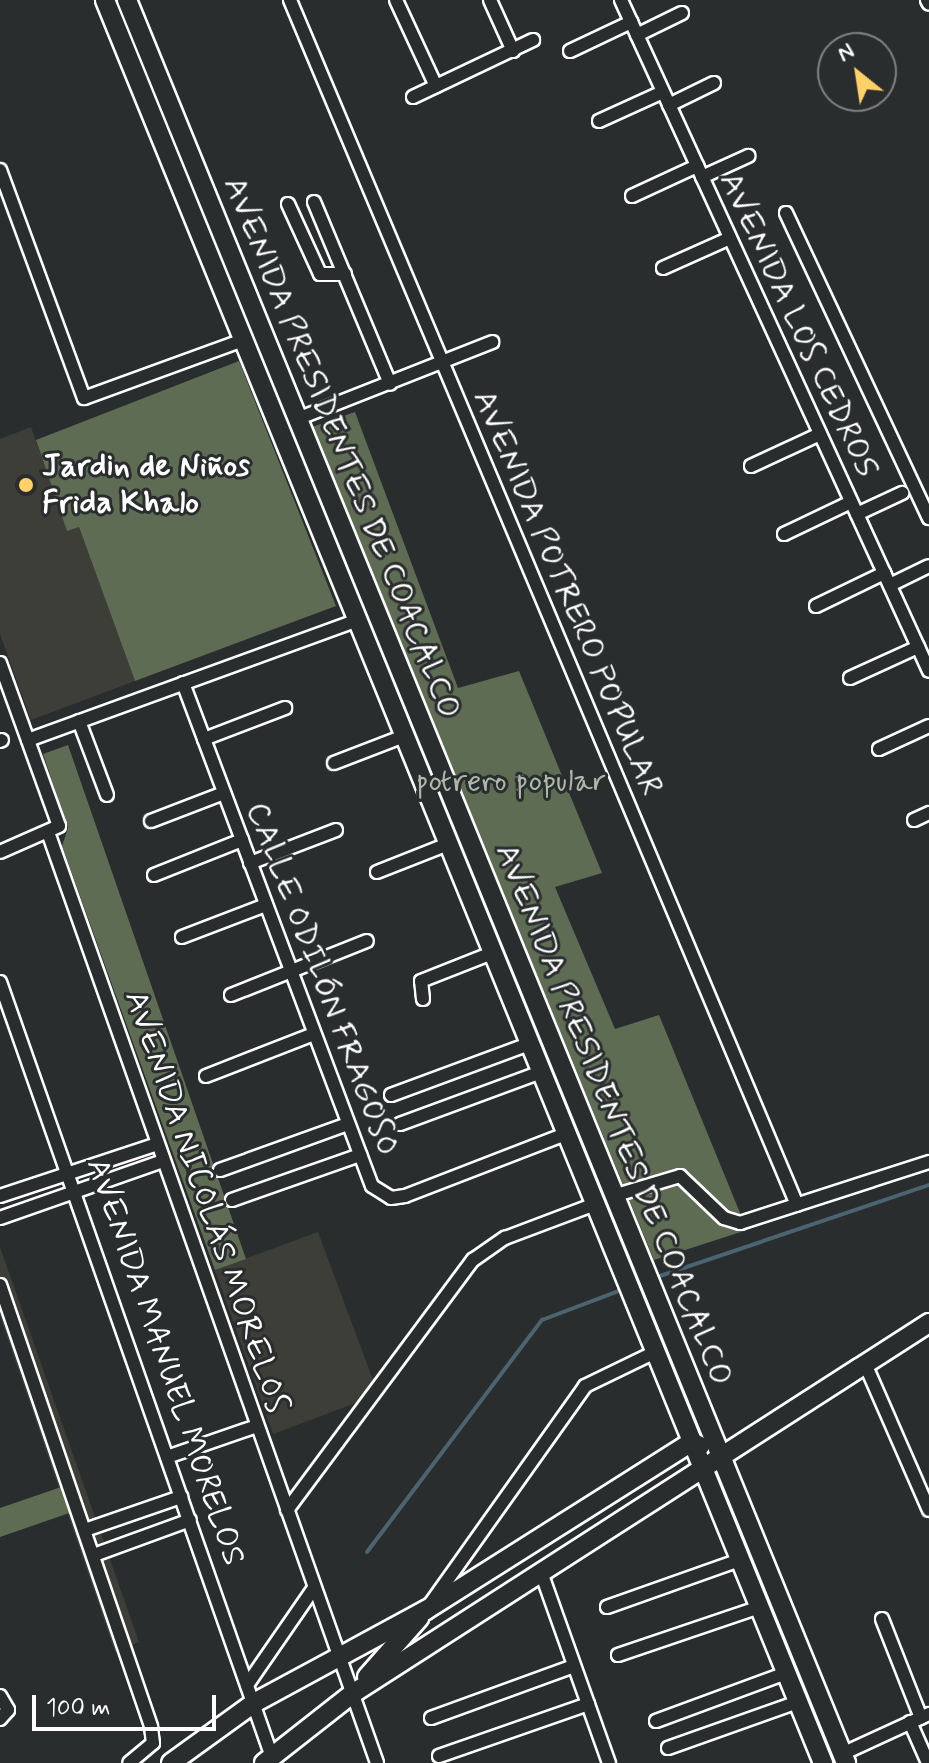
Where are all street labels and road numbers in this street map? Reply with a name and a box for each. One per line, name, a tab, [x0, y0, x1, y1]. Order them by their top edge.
street label: AVENIDA LOS CEDROS	[709, 164, 887, 486]
street label: AVENIDA PRESIDENTES DE COACALCO	[214, 170, 468, 726]
street label: AVENIDA POTRERO POPULAR	[464, 384, 670, 802]
street label: CALLE ODILÓN FRAGOSO	[237, 797, 407, 1161]
street label: AVENIDA PRESIDENTES DE COACALCO	[486, 837, 740, 1393]
street label: AVENIDA NICOLÁS MORELOS	[116, 988, 296, 1416]
street label: AVENIDA MANUEL MORELOS	[76, 1151, 254, 1573]

